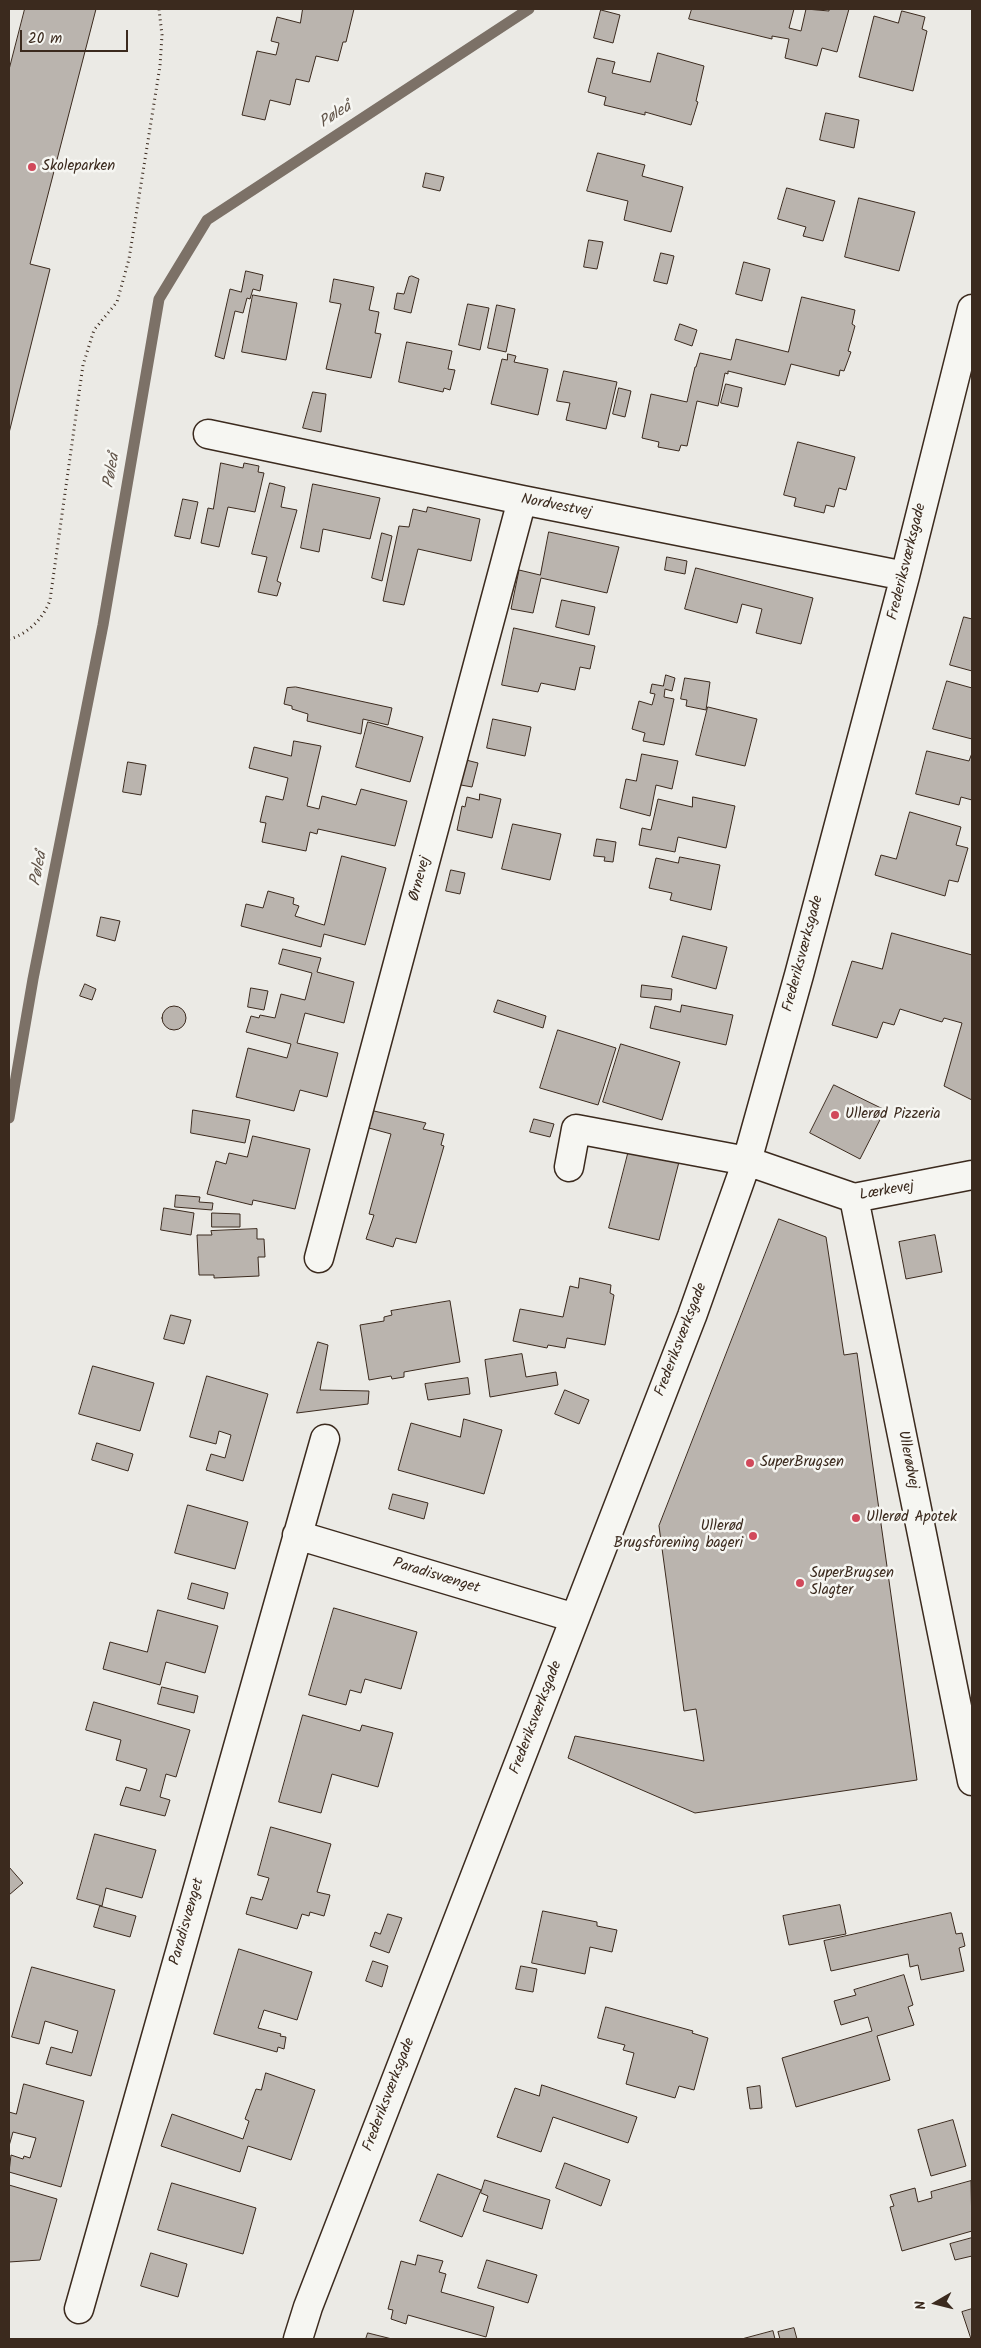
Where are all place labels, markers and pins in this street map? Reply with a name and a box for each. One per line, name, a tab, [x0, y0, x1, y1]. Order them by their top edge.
place label: Skoleparken	[42, 158, 115, 176]
marker: Skoleparken	[26, 161, 38, 173]
place label: Ullerød Pizzeria	[845, 1106, 941, 1124]
marker: Ullerød Pizzeria	[829, 1109, 841, 1121]
place label: SuperBrugsen	[760, 1454, 844, 1472]
marker: SuperBrugsen	[744, 1457, 756, 1469]
place label: Ullerød Apotek	[866, 1509, 957, 1527]
marker: Ullerød Apotek	[850, 1512, 862, 1524]
place label: Ullerød Brugsforening bageri	[614, 1518, 743, 1553]
marker: Ullerød Brugsforening bageri	[747, 1530, 759, 1542]
place label: SuperBrugsen Slagter	[810, 1565, 894, 1600]
marker: SuperBrugsen Slagter	[794, 1577, 806, 1589]

